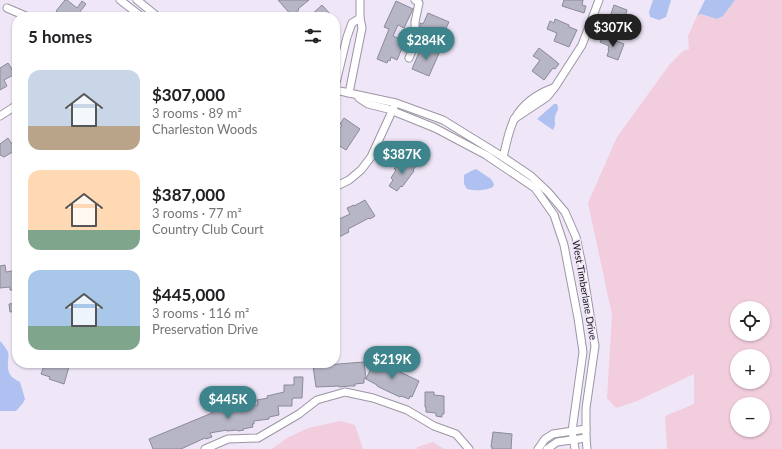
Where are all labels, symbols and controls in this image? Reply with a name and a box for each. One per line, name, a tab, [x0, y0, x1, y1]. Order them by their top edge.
pin: $307K	[585, 14, 641, 48]
text: $307K	[593, 19, 633, 35]
icon: filters	[302, 25, 324, 47]
text: 5 homes	[28, 26, 92, 47]
pin: $284K	[398, 27, 454, 61]
text: $284K	[406, 32, 446, 48]
text: $307,000	[152, 84, 225, 105]
icon: home	[60, 86, 108, 134]
text: 3 rooms · 89 m²	[152, 105, 242, 121]
text: Charleston Woods	[152, 121, 257, 137]
pin: $387K	[374, 141, 430, 175]
text: $387K	[382, 146, 422, 162]
text: $387,000	[152, 184, 225, 205]
icon: home	[60, 186, 108, 234]
text: 3 rooms · 77 m²	[152, 205, 242, 221]
text: Country Club Court	[152, 221, 264, 237]
street label: West Timberlane Drive	[570, 239, 600, 341]
text: $445,000	[152, 284, 225, 305]
icon: home	[60, 286, 108, 334]
map controls	[730, 301, 770, 437]
button: locate	[730, 301, 770, 341]
text: 3 rooms · 116 m²	[152, 305, 249, 321]
text: Preservation Drive	[152, 321, 258, 337]
pin: $219K	[364, 346, 420, 380]
button: +	[730, 349, 770, 389]
text: $219K	[372, 351, 412, 367]
pin: $445K	[200, 386, 256, 420]
text: $445K	[208, 391, 248, 407]
button: −	[730, 397, 770, 437]

